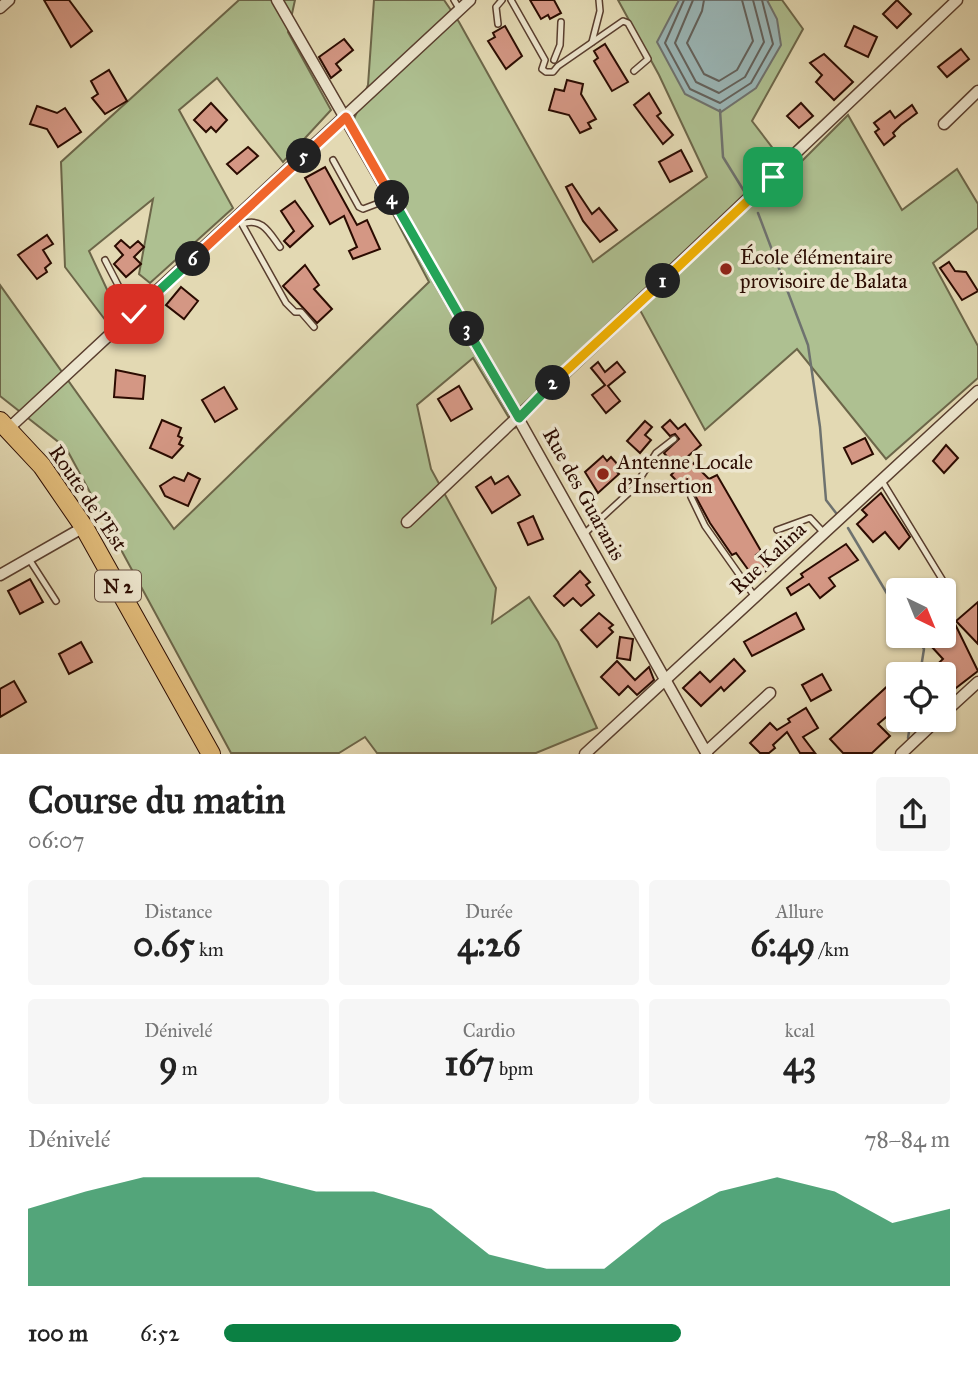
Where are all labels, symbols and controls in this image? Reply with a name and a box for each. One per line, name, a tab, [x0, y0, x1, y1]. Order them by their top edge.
pin: 5	[286, 138, 322, 174]
text: 5	[299, 144, 308, 167]
pin	[743, 147, 803, 207]
icon: arrive	[754, 158, 792, 196]
pin: 4	[374, 180, 410, 216]
text: 4	[386, 186, 397, 209]
pin: 6	[176, 242, 210, 276]
place label: École élémentaire provisoire de Balata	[739, 243, 907, 294]
text: 6	[188, 247, 197, 270]
marker: École élémentaire provisoire de Balata	[718, 261, 734, 277]
pin: 1	[646, 264, 680, 298]
text: 1	[659, 269, 666, 292]
pin	[104, 284, 164, 344]
icon: check	[115, 295, 153, 333]
pin: 3	[449, 312, 484, 346]
text: 3	[463, 317, 470, 340]
pin: 2	[536, 366, 570, 400]
text: 2	[548, 371, 557, 394]
street label: Rue des Guaranis	[537, 423, 631, 565]
street label: Route de l'Est	[43, 440, 133, 556]
place label: Antenne Locale d'Insertion	[616, 449, 753, 499]
marker: Antenne Locale d'Insertion	[595, 466, 611, 482]
street label: Rue Kalina	[725, 516, 812, 600]
road number: N 2	[95, 570, 141, 601]
north arrow	[886, 578, 956, 648]
map controls	[886, 578, 956, 732]
button: locate	[886, 662, 956, 732]
text: Course du matin	[28, 777, 286, 823]
button: share	[876, 777, 950, 851]
text: 06:07	[28, 826, 85, 854]
text: Distance	[144, 900, 212, 923]
text: Durée	[465, 900, 513, 923]
text: Allure	[776, 900, 824, 923]
text: 0.65	[133, 923, 195, 966]
text: 4:26	[457, 923, 521, 966]
text: 6:49	[750, 923, 815, 966]
text: km	[195, 938, 224, 961]
text: /km	[815, 938, 849, 961]
text: Dénivelé	[144, 1019, 212, 1042]
text: Cardio	[463, 1019, 515, 1042]
text: kcal	[785, 1019, 815, 1042]
text: 9	[159, 1042, 178, 1085]
text: 167	[444, 1042, 495, 1085]
text: 43	[783, 1042, 816, 1085]
text: m	[178, 1057, 198, 1080]
text: bpm	[495, 1057, 534, 1080]
text: Dénivelé	[28, 1125, 110, 1153]
text: 78–84 m	[864, 1125, 950, 1153]
text: 100 m	[28, 1319, 88, 1347]
text: 6:52	[140, 1319, 180, 1347]

